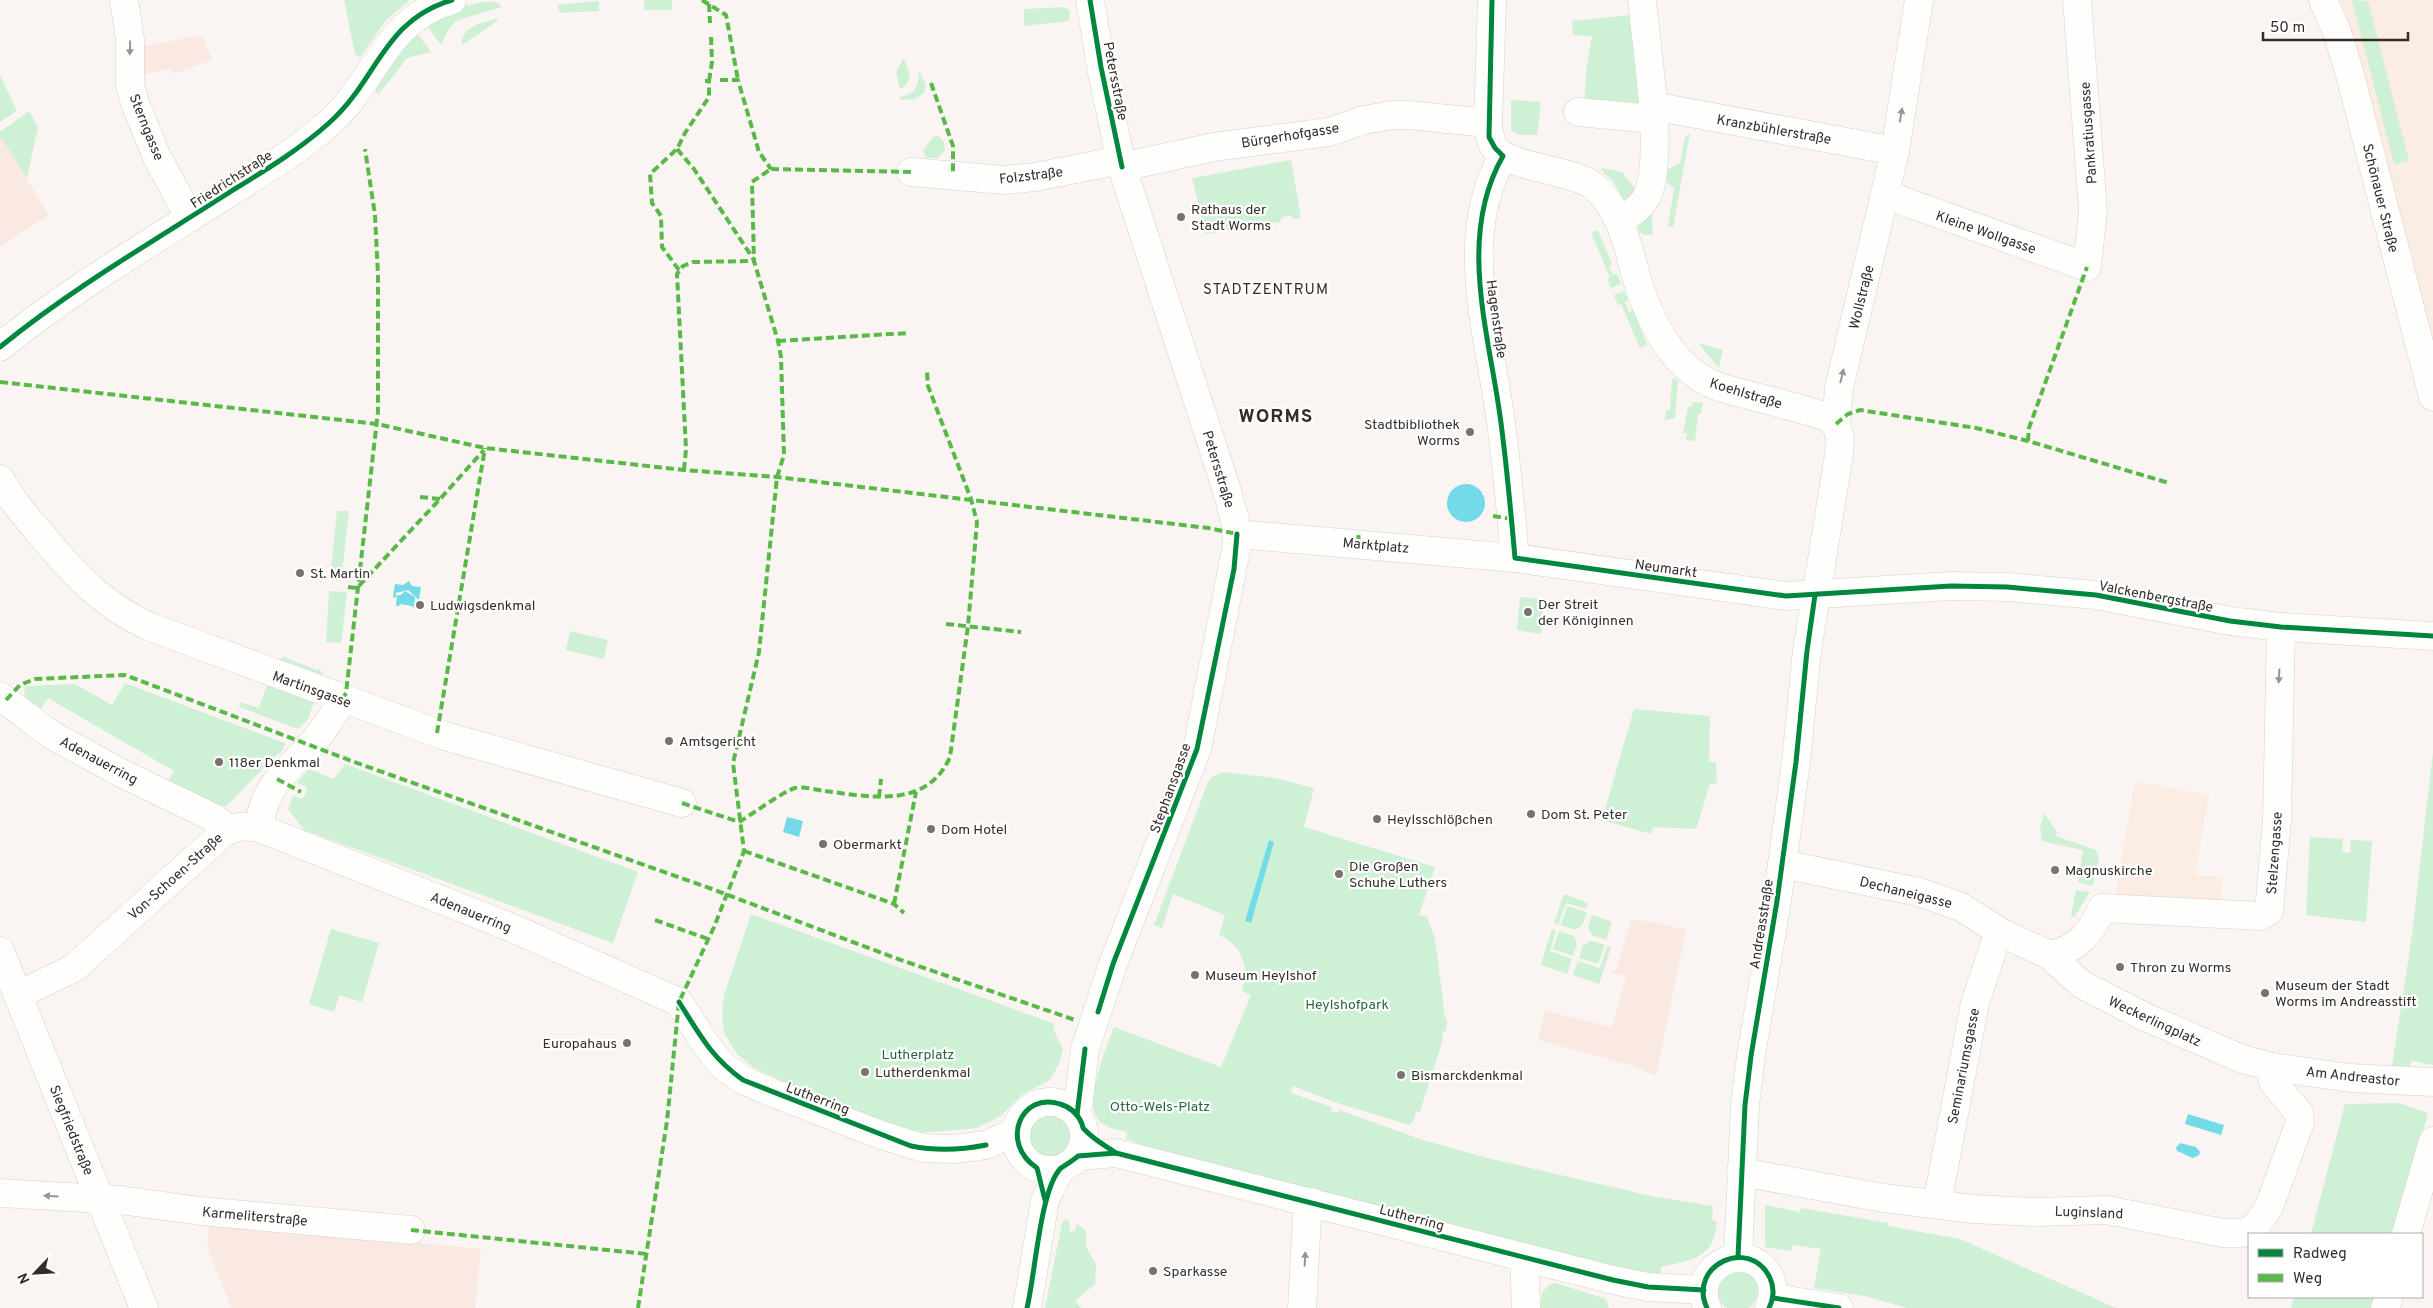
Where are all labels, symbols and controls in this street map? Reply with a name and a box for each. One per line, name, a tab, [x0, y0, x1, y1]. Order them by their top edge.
scale bar	[2263, 10, 2408, 42]
text: 50 m	[2270, 19, 2305, 38]
street label: Petersstraße	[1099, 40, 1130, 122]
one-way arrow	[126, 41, 134, 57]
street label: Pankratiusgasse	[2077, 81, 2102, 185]
street label: Sterngasse	[125, 92, 167, 163]
one-way arrow	[1898, 107, 1906, 123]
street label: Kranzbühlerstraße	[1715, 112, 1832, 149]
street label: Bürgerhofgasse	[1240, 120, 1340, 153]
street label: Schönauer Straße	[2358, 142, 2401, 255]
street label: Friedrichstraße	[188, 147, 276, 213]
street label: Folzstraße	[998, 164, 1064, 189]
place label: Rathaus der Stadt Worms	[1191, 202, 1271, 235]
street label: Kleine Wollgasse	[1933, 208, 2038, 259]
marker: Rathaus der Stadt Worms	[1175, 211, 1187, 223]
street label: Wollstraße	[1846, 263, 1879, 331]
street label: Hagenstraße	[1482, 279, 1509, 360]
district label: STADTZENTRUM	[1203, 281, 1329, 300]
one-way arrow	[1838, 368, 1846, 383]
street label: Koehlstraße	[1707, 375, 1784, 414]
district label: WORMS	[1239, 405, 1313, 429]
place label: Stadtbibliothek Worms	[1364, 417, 1460, 450]
marker: Stadtbibliothek Worms	[1464, 426, 1476, 438]
street label: Petersstraße	[1198, 429, 1237, 510]
street label: Marktplatz	[1342, 535, 1410, 558]
street label: Neumarkt	[1633, 557, 1698, 582]
place label: St. Martin	[310, 566, 370, 583]
marker: St. Martin	[294, 567, 306, 579]
street label: Valckenbergstraße	[2097, 578, 2214, 617]
place label: Der Streit der Königinnen	[1538, 597, 1634, 630]
place label: Ludwigsdenkmal	[430, 598, 535, 615]
marker: Ludwigsdenkmal	[414, 599, 426, 611]
marker: Der Streit der Königinnen	[1522, 606, 1534, 618]
street label: Martinsgasse	[270, 668, 353, 713]
one-way arrow	[2275, 668, 2283, 684]
street label: Adenauerring	[56, 734, 140, 789]
place label: Amtsgericht	[679, 734, 756, 751]
marker: Amtsgericht	[663, 735, 675, 747]
street label: Stephansgasse	[1147, 741, 1196, 836]
place label: 118er Denkmal	[229, 755, 320, 772]
marker: 118er Denkmal	[213, 756, 225, 768]
place label: Dom St. Peter	[1541, 807, 1628, 824]
marker: Dom St. Peter	[1525, 808, 1537, 820]
street label: Stelzengasse	[2264, 811, 2287, 895]
place label: Heylsschlößchen	[1387, 812, 1493, 829]
marker: Heylsschlößchen	[1371, 813, 1383, 825]
place label: Dom Hotel	[941, 822, 1007, 839]
marker: Dom Hotel	[925, 823, 937, 835]
street label: Von-Schoen-Straße	[125, 830, 227, 924]
place label: Obermarkt	[833, 837, 902, 854]
marker: Obermarkt	[817, 838, 829, 850]
place label: Die Großen Schuhe Luthers	[1349, 859, 1447, 892]
place label: Magnuskirche	[2065, 863, 2152, 880]
marker: Magnuskirche	[2049, 864, 2061, 876]
marker: Die Großen Schuhe Luthers	[1333, 868, 1345, 880]
street label: Dechaneigasse	[1858, 874, 1954, 913]
street label: Andreasstraße	[1747, 878, 1778, 970]
street label: Adenauerring	[427, 889, 513, 937]
place label: Thron zu Worms	[2130, 960, 2231, 977]
marker: Thron zu Worms	[2114, 961, 2126, 973]
place label: Museum Heylshof	[1205, 968, 1317, 985]
marker: Museum Heylshof	[1189, 969, 1201, 981]
place label: Museum der Stadt Worms im Andreasstift	[2275, 978, 2416, 1011]
marker: Museum der Stadt Worms im Andreasstift	[2259, 987, 2271, 999]
street label: Weckerlingplatz	[2105, 993, 2204, 1051]
park label: Heylshofpark	[1305, 997, 1389, 1014]
street label: Seminariumsgasse	[1945, 1007, 1984, 1126]
place label: Europahaus	[543, 1036, 617, 1053]
marker: Europahaus	[621, 1037, 633, 1049]
park label: Lutherplatz	[882, 1047, 954, 1064]
street label: Am Andreastor	[2305, 1064, 2401, 1091]
place label: Lutherdenkmal	[875, 1065, 971, 1082]
marker: Lutherdenkmal	[859, 1066, 871, 1078]
place label: Bismarckdenkmal	[1411, 1068, 1523, 1085]
marker: Bismarckdenkmal	[1395, 1069, 1407, 1081]
street label: Lutherring	[783, 1079, 852, 1119]
street label: Siegfriedstraße	[45, 1083, 96, 1178]
park label: Otto-Wels-Platz	[1110, 1099, 1210, 1116]
one-way arrow	[43, 1192, 59, 1200]
street label: Lutherring	[1377, 1202, 1446, 1235]
street label: Karmeliterstraße	[201, 1204, 308, 1231]
street label: Luginsland	[2054, 1204, 2124, 1223]
legend	[2248, 1233, 2423, 1298]
text: Radweg	[2293, 1245, 2347, 1264]
north arrow	[10, 1248, 60, 1298]
one-way arrow	[1301, 1251, 1309, 1267]
place label: Sparkasse	[1163, 1264, 1227, 1281]
marker: Sparkasse	[1147, 1265, 1159, 1277]
text: N	[15, 1270, 34, 1286]
text: Weg	[2293, 1270, 2322, 1289]

